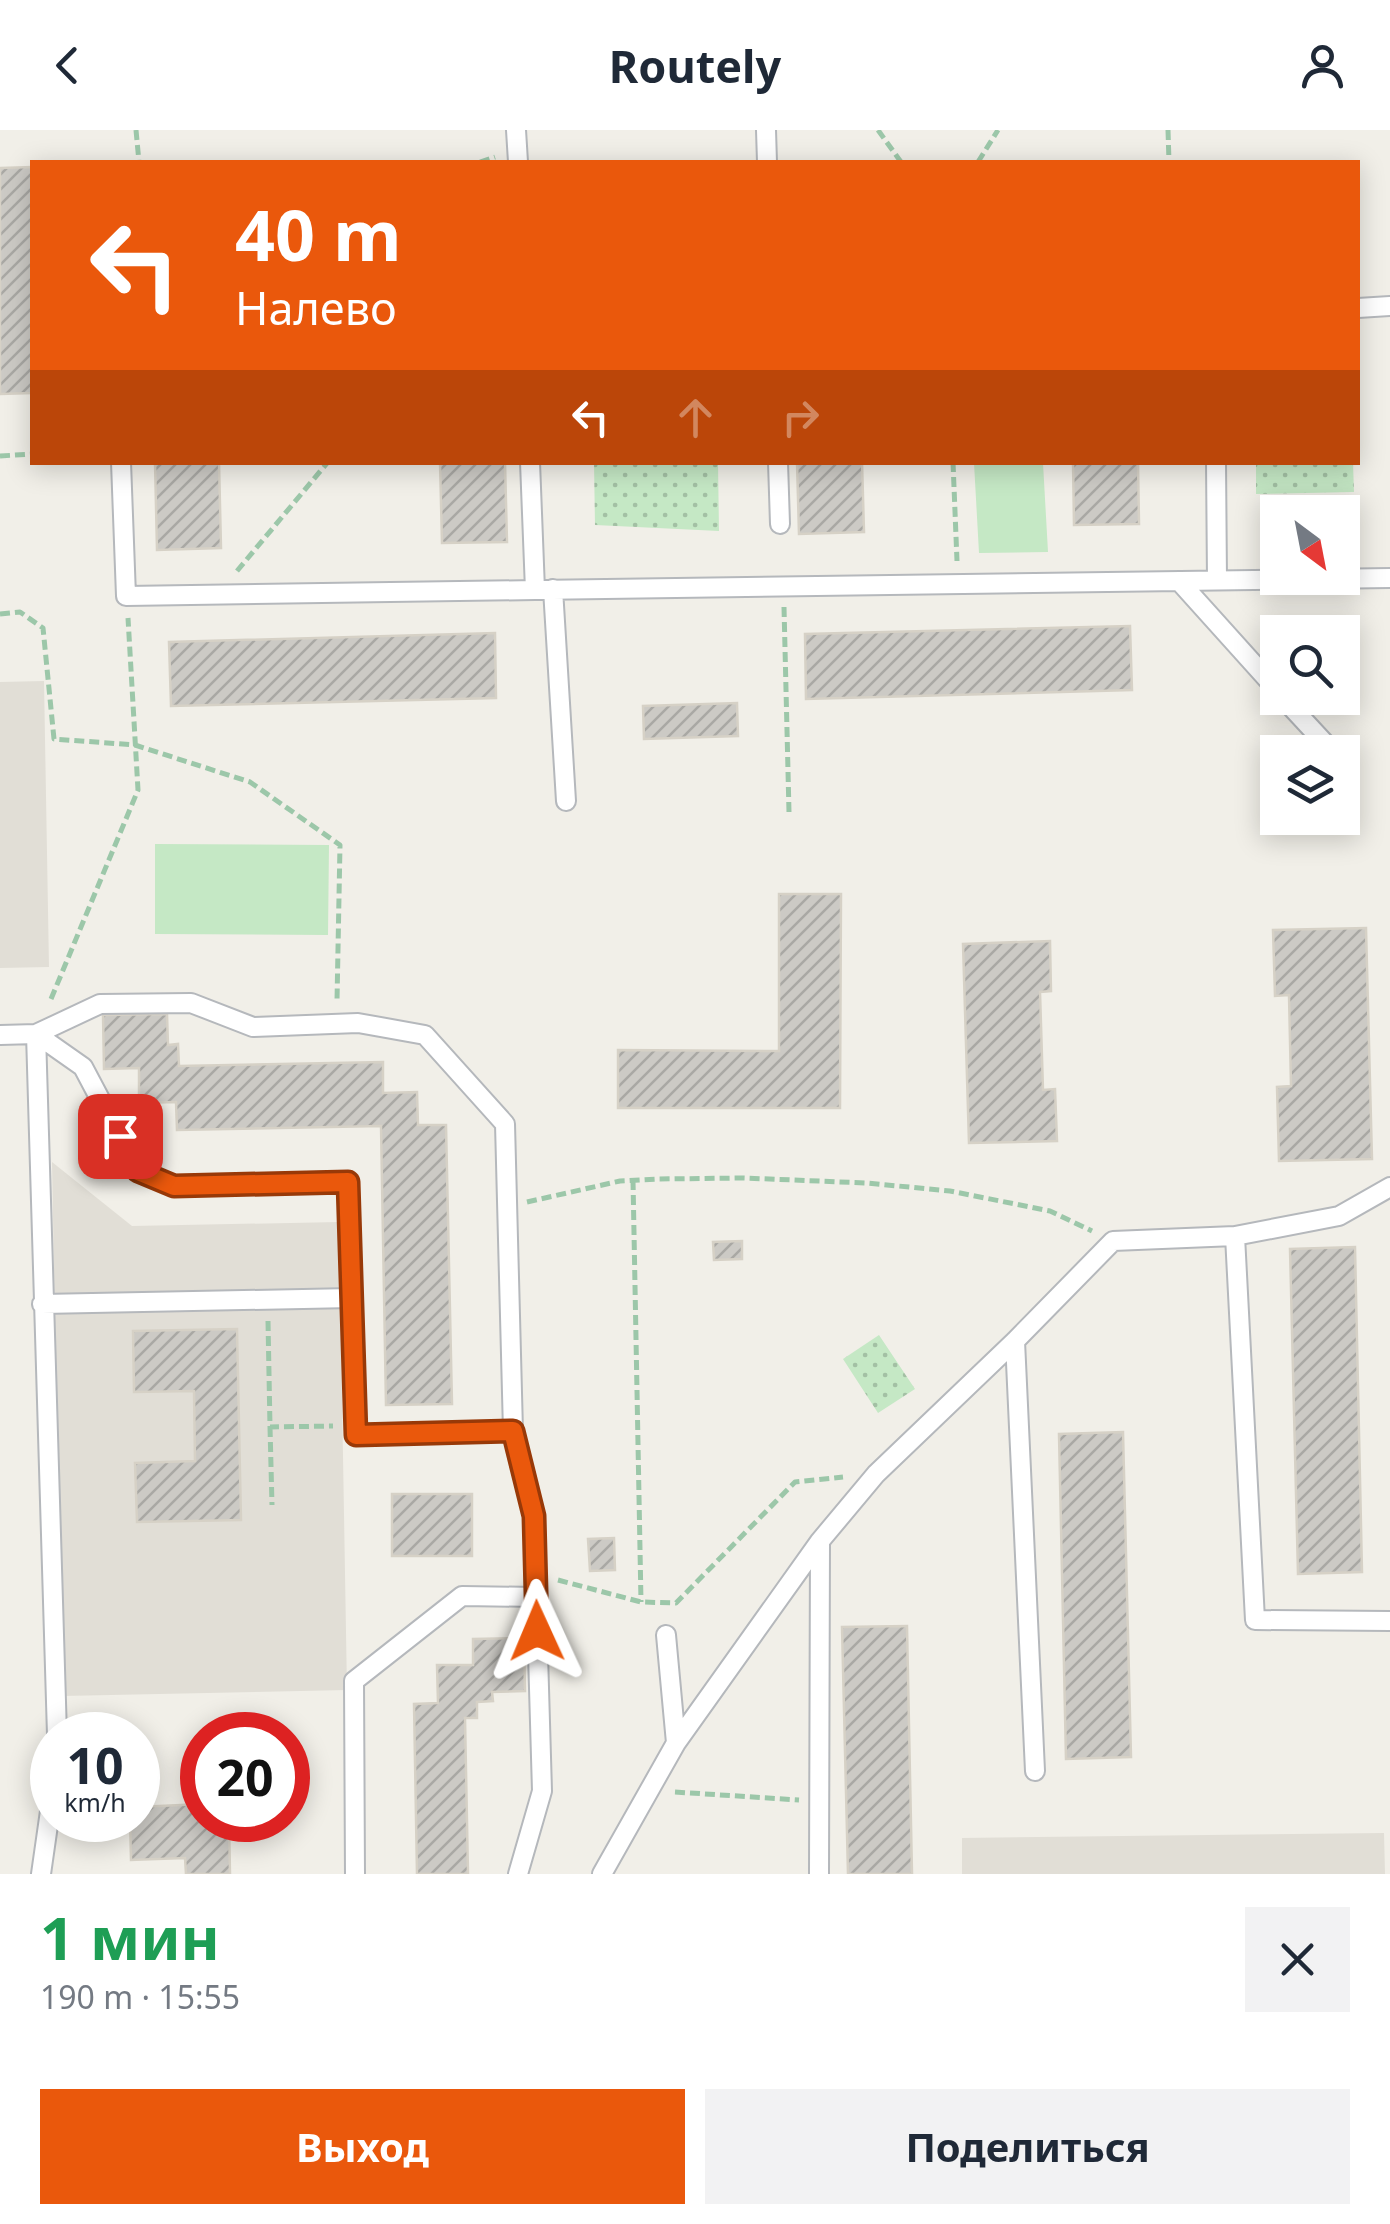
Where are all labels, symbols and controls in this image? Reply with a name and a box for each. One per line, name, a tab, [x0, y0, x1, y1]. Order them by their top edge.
text: Routely	[609, 35, 781, 96]
icon: back	[40, 38, 95, 93]
icon: person	[1295, 38, 1350, 93]
text: 40 m	[235, 186, 402, 282]
icon: left	[70, 200, 200, 330]
text: Налево	[235, 277, 397, 338]
icon: left	[563, 390, 618, 445]
icon: ahead	[668, 390, 723, 445]
icon: right	[773, 390, 828, 445]
north arrow	[1260, 495, 1360, 595]
map controls	[1260, 495, 1360, 835]
button: search	[1260, 615, 1360, 715]
button: layers	[1260, 735, 1360, 835]
pin	[78, 1094, 163, 1179]
icon: arrive	[93, 1109, 148, 1164]
position arrow	[485, 1579, 589, 1683]
speed limit sign: 20	[180, 1712, 310, 1842]
text: 10	[66, 1731, 124, 1799]
text: km/h	[64, 1785, 126, 1819]
text: 1 мин	[40, 1896, 220, 1978]
button: close	[1245, 1907, 1350, 2012]
text: 190 m · 15:55	[40, 1975, 240, 2018]
button: Выход	[40, 2089, 685, 2204]
button: Поделиться	[705, 2089, 1350, 2204]

